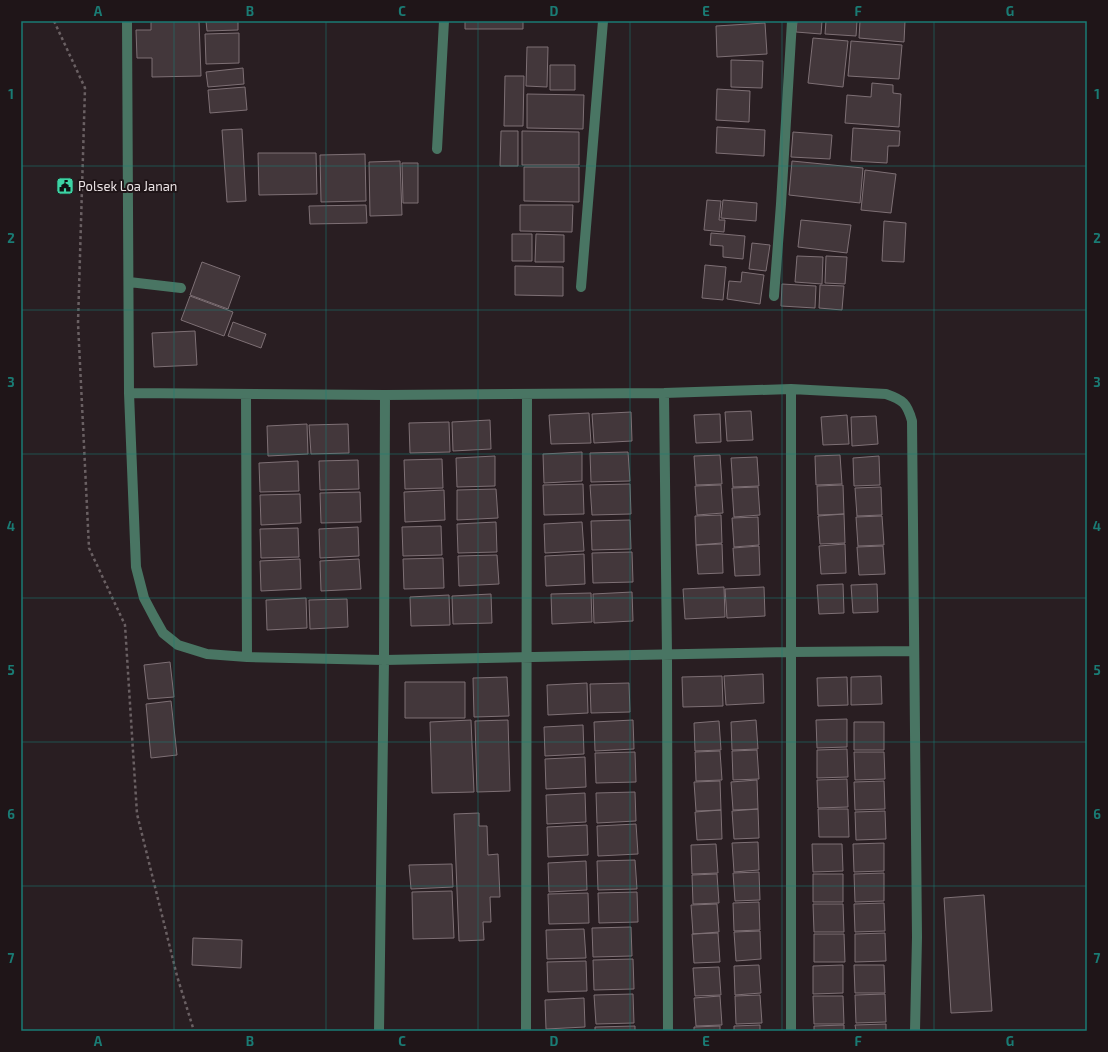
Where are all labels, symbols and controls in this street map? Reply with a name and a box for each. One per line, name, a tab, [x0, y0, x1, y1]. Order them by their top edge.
text: A	[94, 3, 103, 19]
text: B	[246, 3, 254, 19]
text: C	[398, 3, 406, 19]
text: D	[550, 3, 559, 19]
text: E	[702, 3, 710, 19]
text: F	[854, 3, 862, 19]
text: G	[1006, 3, 1014, 19]
text: 1	[8, 86, 14, 102]
text: 1	[1094, 86, 1100, 102]
public building icon: Polsek Loa Janan	[55, 176, 75, 196]
place label: Polsek Loa Janan	[78, 178, 177, 194]
text: 2	[7, 230, 15, 246]
text: 2	[1093, 230, 1101, 246]
text: 3	[7, 374, 15, 390]
text: 3	[1093, 374, 1101, 390]
text: 4	[7, 518, 15, 534]
text: 4	[1093, 518, 1101, 534]
text: 5	[7, 662, 15, 678]
text: 5	[1093, 662, 1101, 678]
text: 6	[7, 806, 15, 822]
text: 6	[1093, 806, 1101, 822]
text: 7	[8, 950, 15, 966]
text: 7	[1094, 950, 1101, 966]
text: A	[94, 1033, 103, 1049]
text: B	[246, 1033, 254, 1049]
text: C	[398, 1033, 406, 1049]
text: D	[550, 1033, 559, 1049]
text: E	[702, 1033, 710, 1049]
text: F	[854, 1033, 862, 1049]
text: G	[1006, 1033, 1014, 1049]

